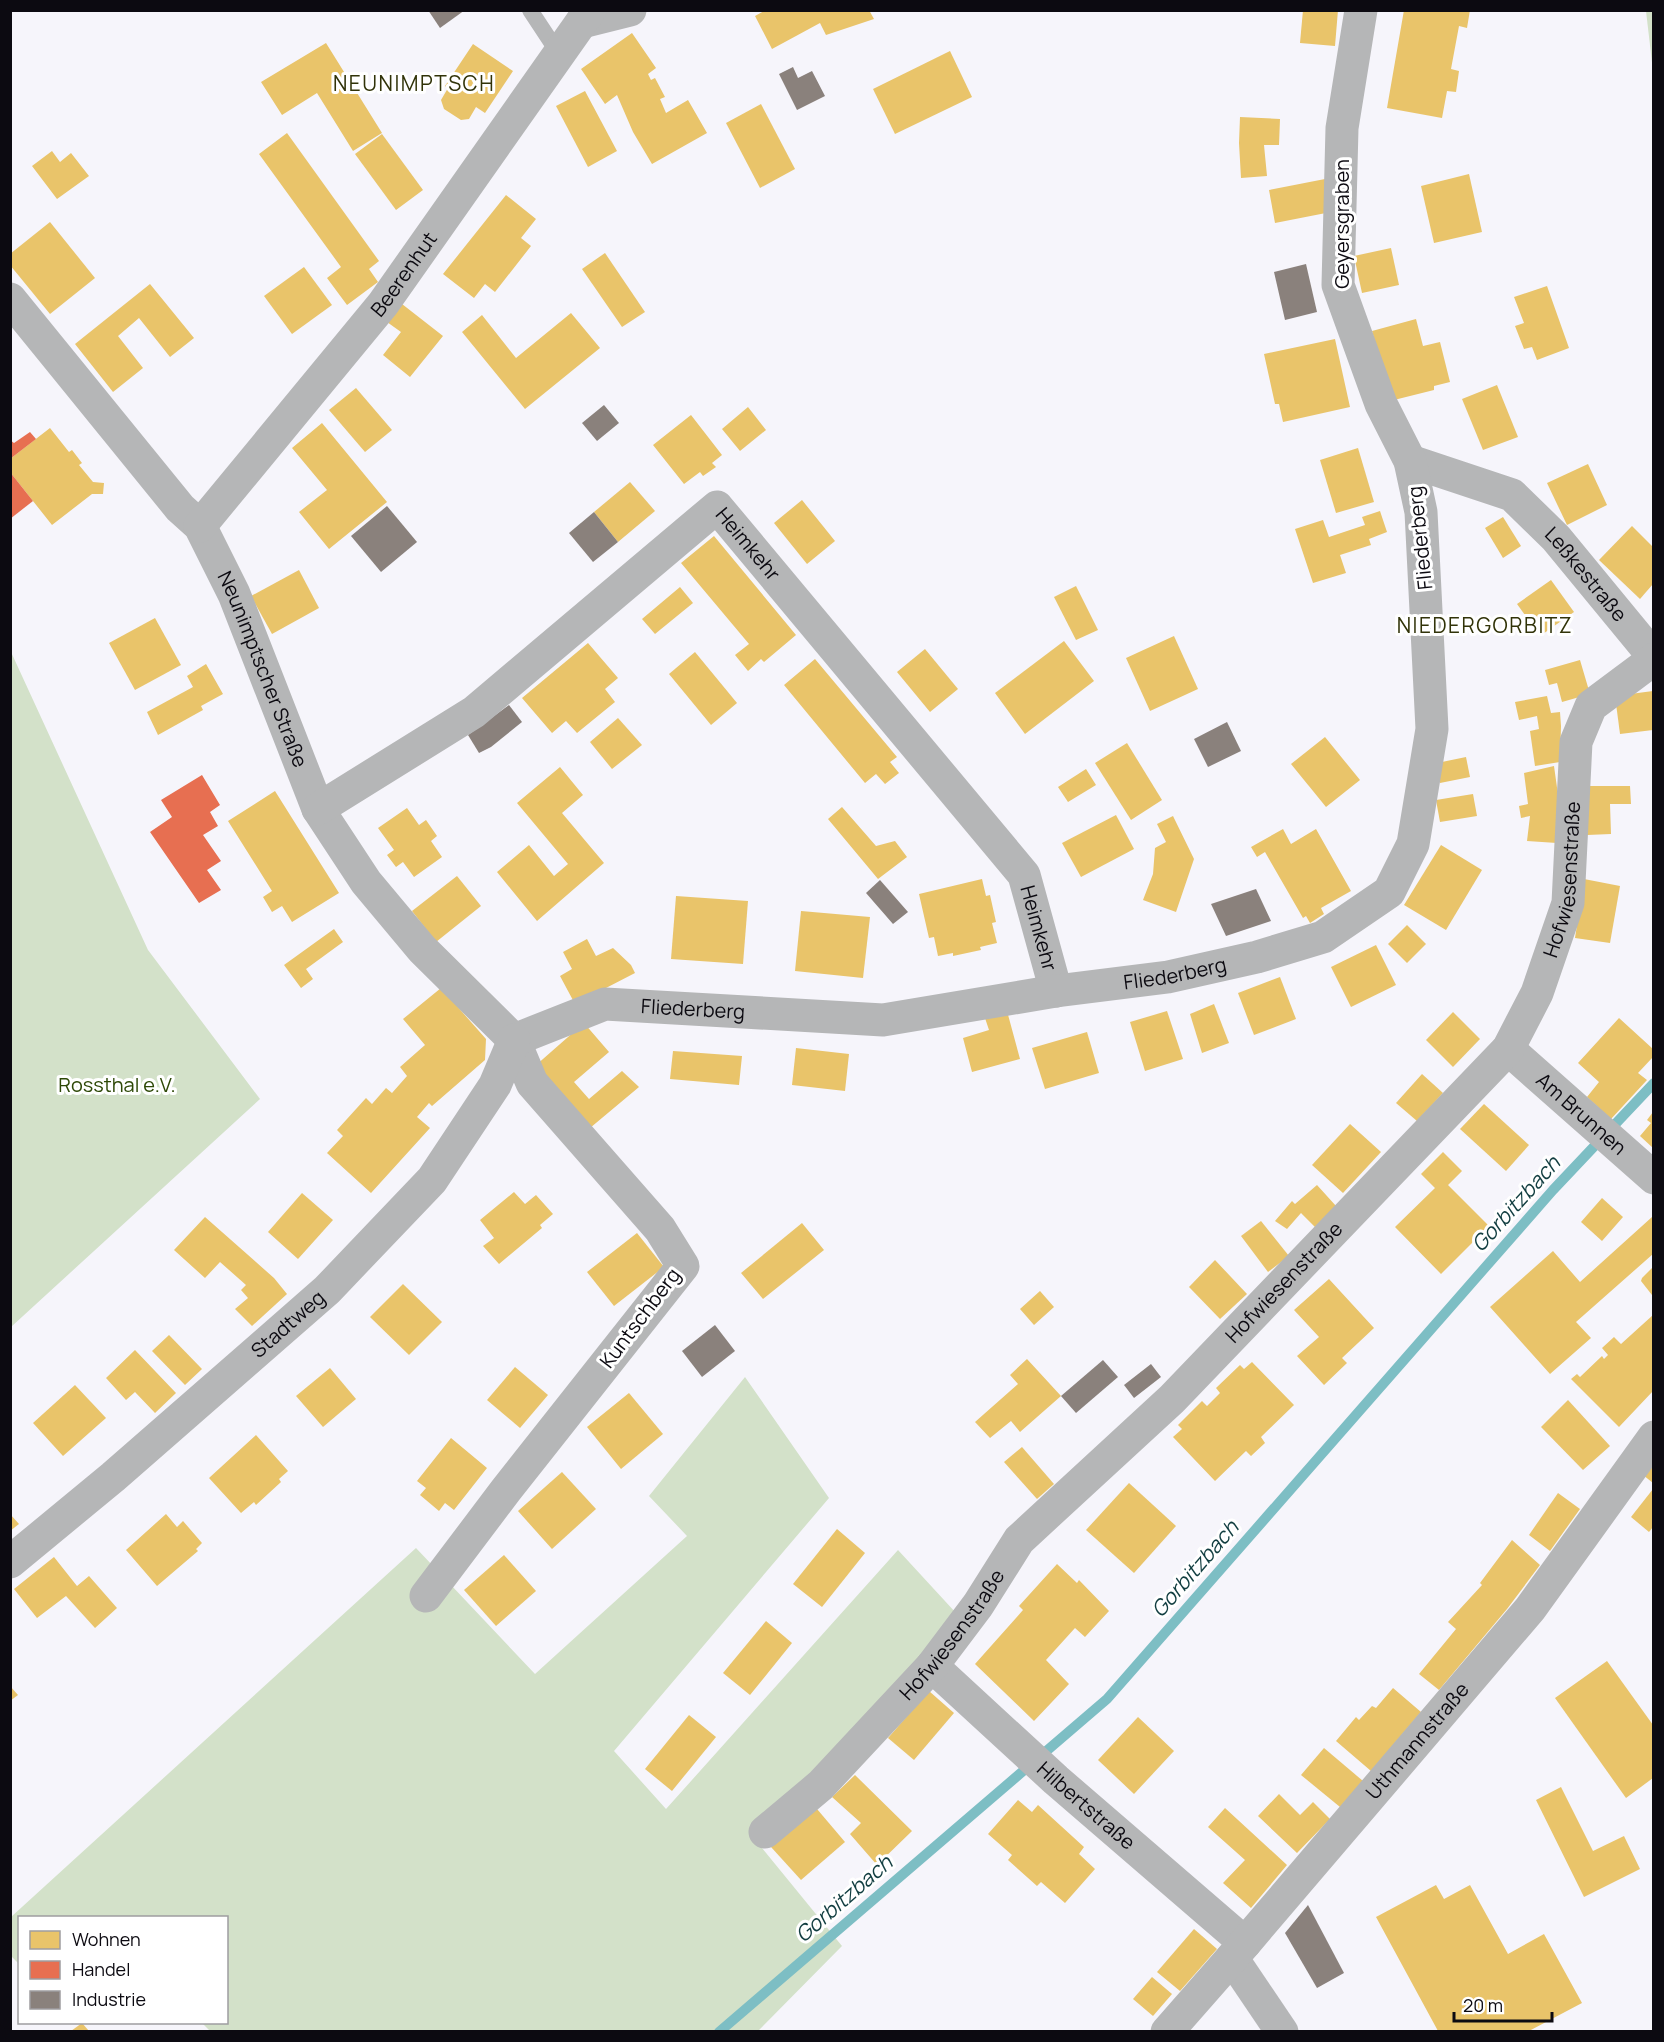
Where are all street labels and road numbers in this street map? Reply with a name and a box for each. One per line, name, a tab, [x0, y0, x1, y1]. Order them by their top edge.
street label: Geyersgraben	[1328, 159, 1355, 289]
street label: Beerenhut	[364, 226, 443, 322]
street label: Fliederberg	[1401, 485, 1438, 591]
street label: Heimkehr	[710, 502, 787, 586]
street label: Leßkestraße	[1539, 520, 1633, 627]
street label: Neunimptscher Straße	[212, 566, 314, 771]
street label: Hofwiesenstraße	[1536, 801, 1586, 961]
street label: Heimkehr	[1014, 882, 1064, 974]
street label: Fliederberg	[1122, 950, 1229, 995]
street label: Fliederberg	[640, 992, 746, 1025]
street label: Am Brunnen	[1531, 1066, 1633, 1161]
street label: Hofwiesenstraße	[1219, 1215, 1348, 1348]
street label: Kuntschberg	[593, 1262, 686, 1373]
street label: Stadtweg	[245, 1284, 330, 1363]
street label: Hofwiesenstraße	[893, 1564, 1010, 1706]
street label: Uthmannstraße	[1359, 1676, 1475, 1805]
street label: Hilbertstraße	[1031, 1755, 1141, 1856]

